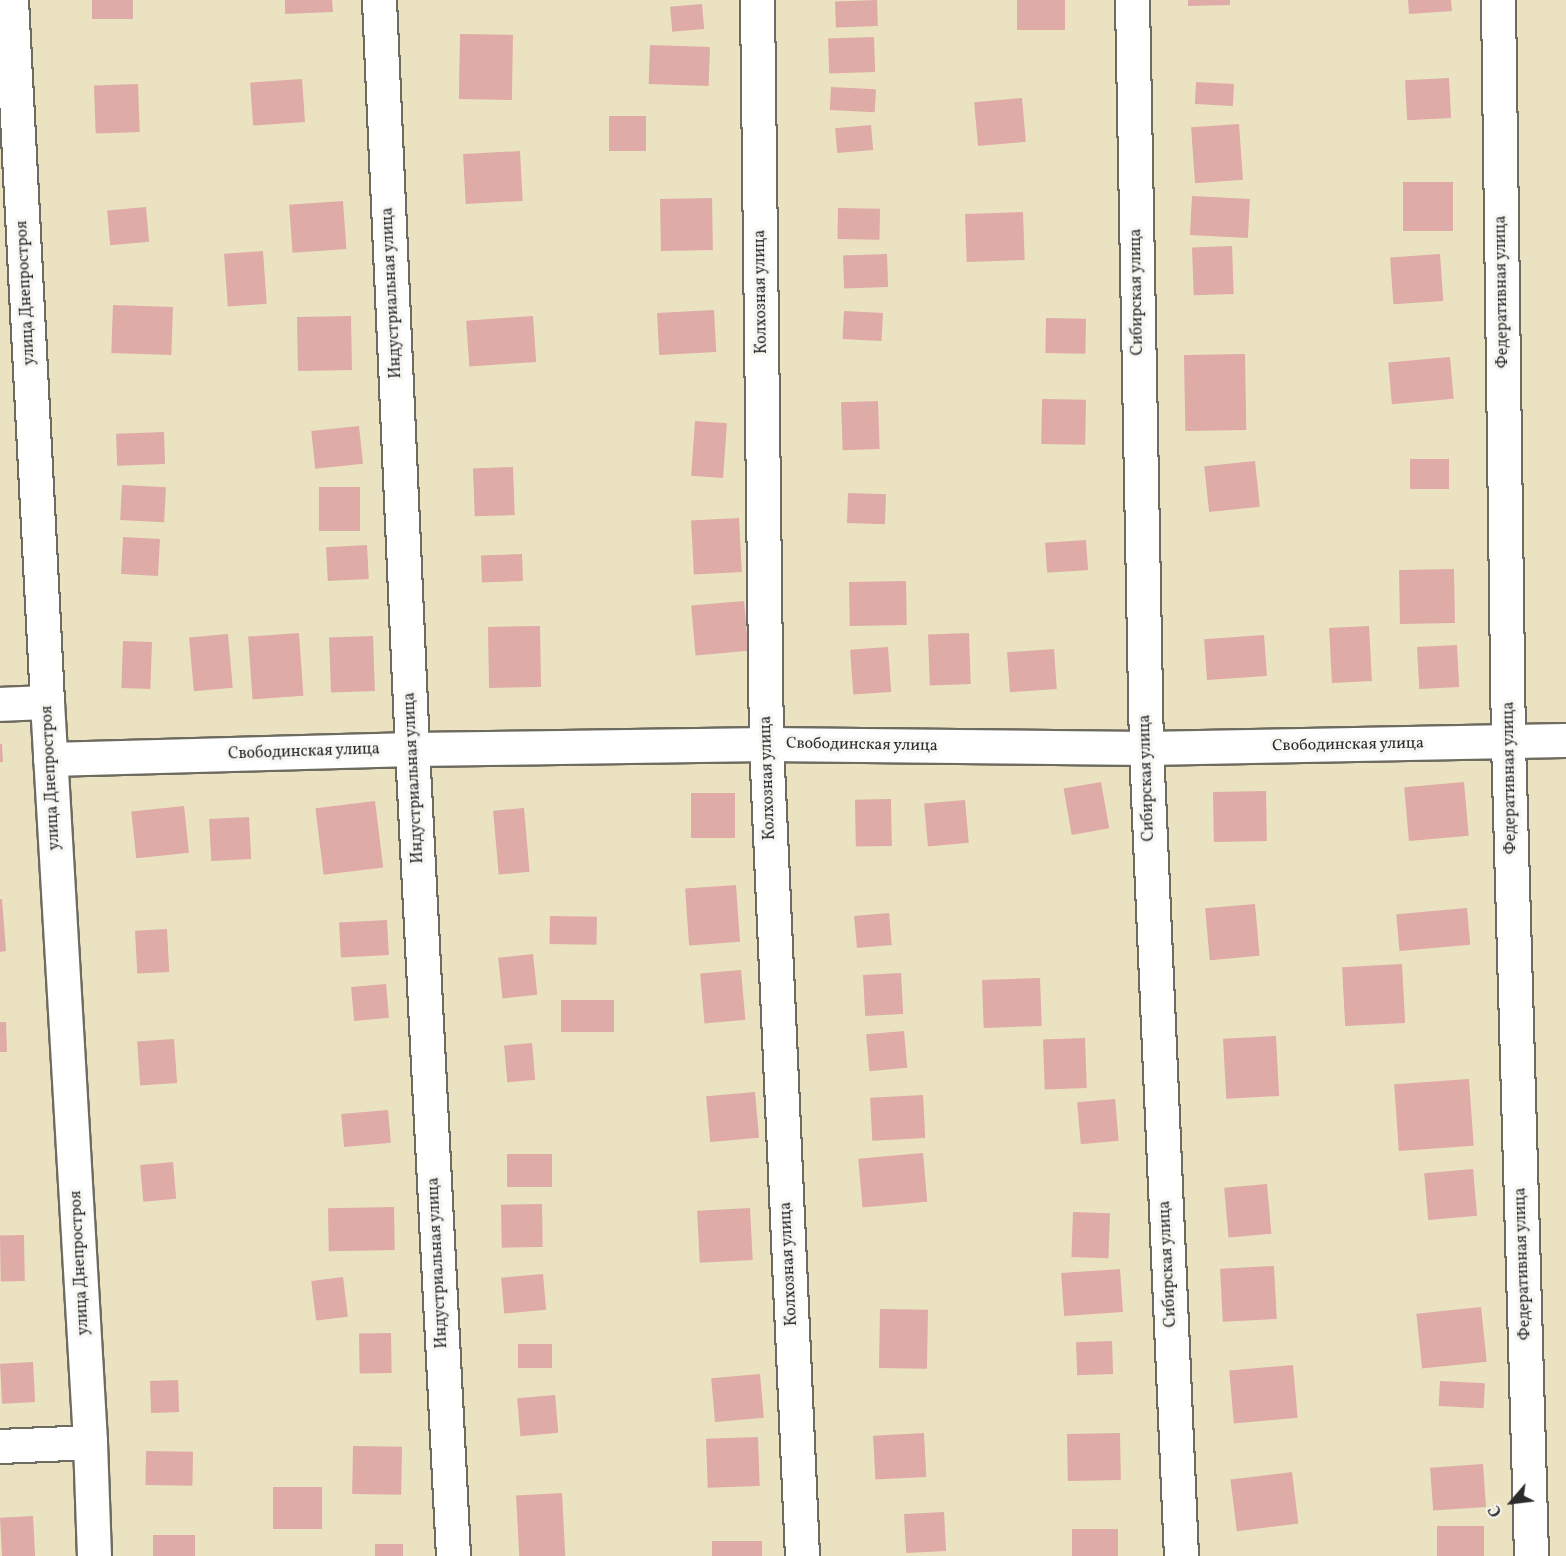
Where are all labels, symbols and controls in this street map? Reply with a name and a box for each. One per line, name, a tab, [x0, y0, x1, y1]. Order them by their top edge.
street label: Индустриальная улица	[378, 207, 406, 379]
street label: Федеративная улица	[1491, 215, 1513, 369]
street label: улица Днепростроя	[13, 220, 39, 366]
street label: Сибирская улица	[1126, 228, 1148, 356]
street label: Колхозная улица	[750, 229, 772, 355]
street label: Индустриальная улица	[400, 692, 428, 864]
street label: Федеративная улица	[1499, 701, 1521, 855]
street label: улица Днепростроя	[38, 705, 64, 851]
street label: Сибирская улица	[1135, 714, 1159, 842]
street label: Колхозная улица	[756, 715, 780, 841]
street label: Свободинская улица	[786, 734, 938, 756]
street label: Свободинская улица	[1272, 734, 1424, 756]
street label: Свободинская улица	[228, 740, 380, 764]
street label: Индустриальная улица	[424, 1177, 452, 1349]
street label: Федеративная улица	[1511, 1187, 1535, 1341]
street label: улица Днепростроя	[67, 1190, 93, 1336]
street label: Сибирская улица	[1155, 1200, 1181, 1328]
street label: Колхозная улица	[776, 1201, 802, 1327]
north arrow	[1482, 1472, 1542, 1532]
text: С	[1484, 1501, 1508, 1520]

